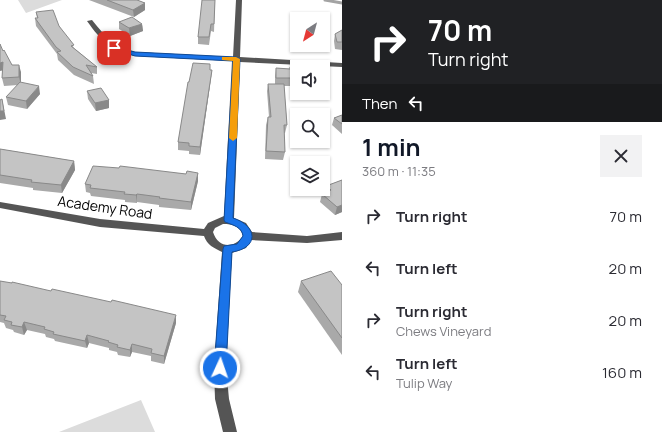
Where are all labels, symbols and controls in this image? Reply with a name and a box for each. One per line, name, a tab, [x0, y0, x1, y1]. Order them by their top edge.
text: 70 m	[428, 11, 492, 49]
north arrow	[290, 12, 330, 52]
map controls	[290, 12, 330, 196]
icon: right	[362, 16, 414, 68]
pin	[97, 31, 131, 65]
icon: arrive	[103, 37, 125, 59]
text: Turn right	[428, 47, 509, 71]
button: sound	[290, 60, 330, 100]
icon: left	[405, 92, 427, 114]
text: Then	[362, 93, 397, 114]
button: search	[290, 108, 330, 148]
text: 1 min	[362, 130, 421, 163]
button: close	[600, 135, 642, 177]
button: layers	[290, 156, 330, 196]
text: 360 m · 11:35	[362, 162, 436, 180]
street label: Academy Road	[56, 191, 154, 223]
icon: right	[362, 205, 384, 227]
text: Turn right	[396, 206, 467, 227]
text: 70 m	[610, 206, 642, 227]
icon: left	[362, 257, 384, 279]
text: Turn left	[396, 258, 458, 279]
text: 20 m	[609, 258, 642, 279]
text: Turn right	[396, 301, 467, 322]
icon: right	[362, 309, 384, 331]
text: 20 m	[609, 310, 642, 331]
text: Chews Vineyard	[396, 322, 491, 340]
position arrow	[199, 347, 241, 389]
text: Turn left	[396, 353, 458, 374]
icon: left	[362, 361, 384, 383]
text: 160 m	[602, 362, 642, 383]
text: Tulip Way	[396, 374, 452, 392]

